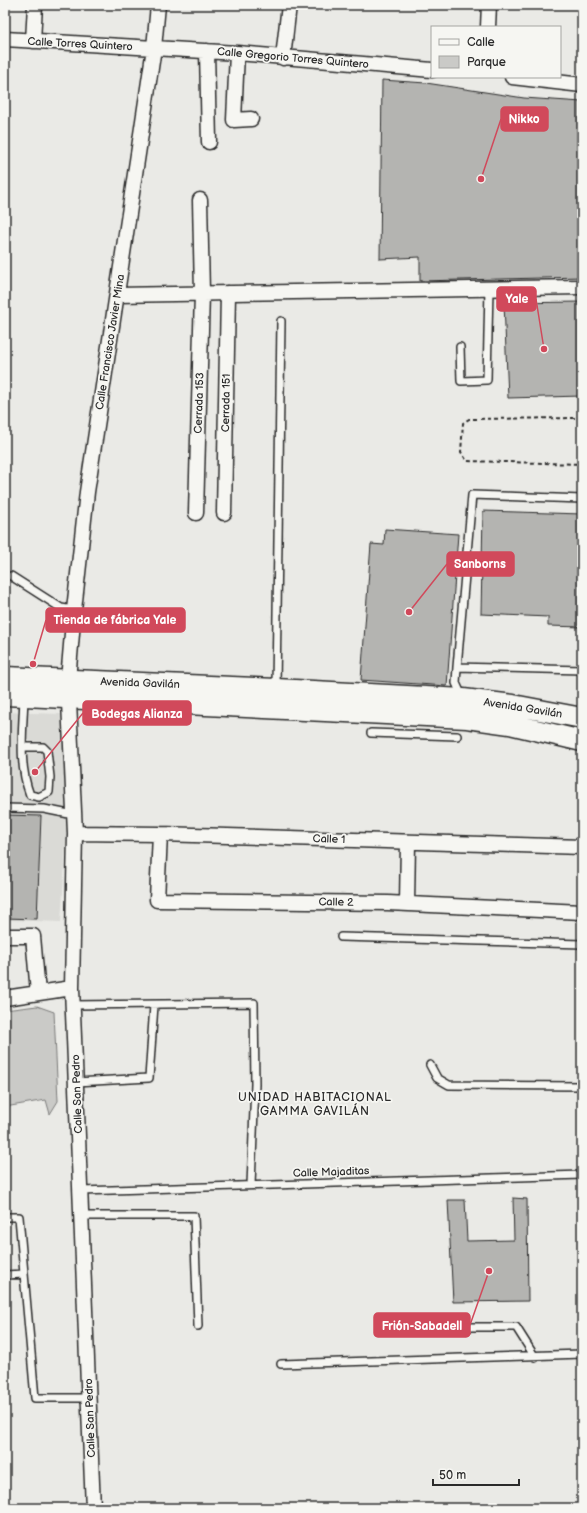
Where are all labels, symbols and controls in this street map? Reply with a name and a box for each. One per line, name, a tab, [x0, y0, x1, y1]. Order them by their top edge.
legend	[431, 26, 561, 78]
street label: Calle Torres Quintero	[27, 35, 133, 53]
text: Calle	[467, 35, 495, 50]
street label: Calle Gregorio Torres Quintero	[217, 45, 369, 71]
text: Parque	[467, 55, 506, 70]
callout: Nikko	[501, 107, 548, 131]
text: Nikko	[508, 112, 540, 127]
street label: Calle Francisco Javier Mina	[93, 273, 127, 411]
callout: Yale	[497, 287, 536, 311]
text: Yale	[505, 292, 529, 307]
street label: Cerrada 153	[191, 372, 207, 434]
street label: Cerrada 151	[219, 374, 233, 432]
callout: Sanborns	[447, 552, 514, 576]
text: Sanborns	[454, 557, 506, 572]
callout: Tienda de fábrica Yale	[46, 608, 185, 632]
text: Tienda de fábrica Yale	[54, 613, 176, 628]
street label: Avenida Gavilán	[100, 675, 180, 691]
street label: Avenida Gavilán	[483, 695, 563, 721]
callout: Bodegas Alianza	[83, 701, 191, 725]
text: Bodegas Alianza	[91, 707, 183, 722]
street label: Calle 1	[312, 832, 346, 846]
street label: Calle 2	[318, 895, 354, 909]
street label: Calle San Pedro	[69, 1054, 85, 1134]
district label: UNIDAD HABITACIONAL GAMMA GAVILÁN	[238, 1090, 392, 1119]
street label: Calle Majaditas	[293, 1164, 370, 1180]
callout: Frión-Sabadell	[374, 1313, 470, 1337]
text: Frión-Sabadell	[382, 1319, 462, 1334]
street label: Calle San Pedro	[82, 1378, 98, 1458]
scale bar	[433, 1461, 519, 1487]
text: 50 m	[439, 1468, 466, 1483]

